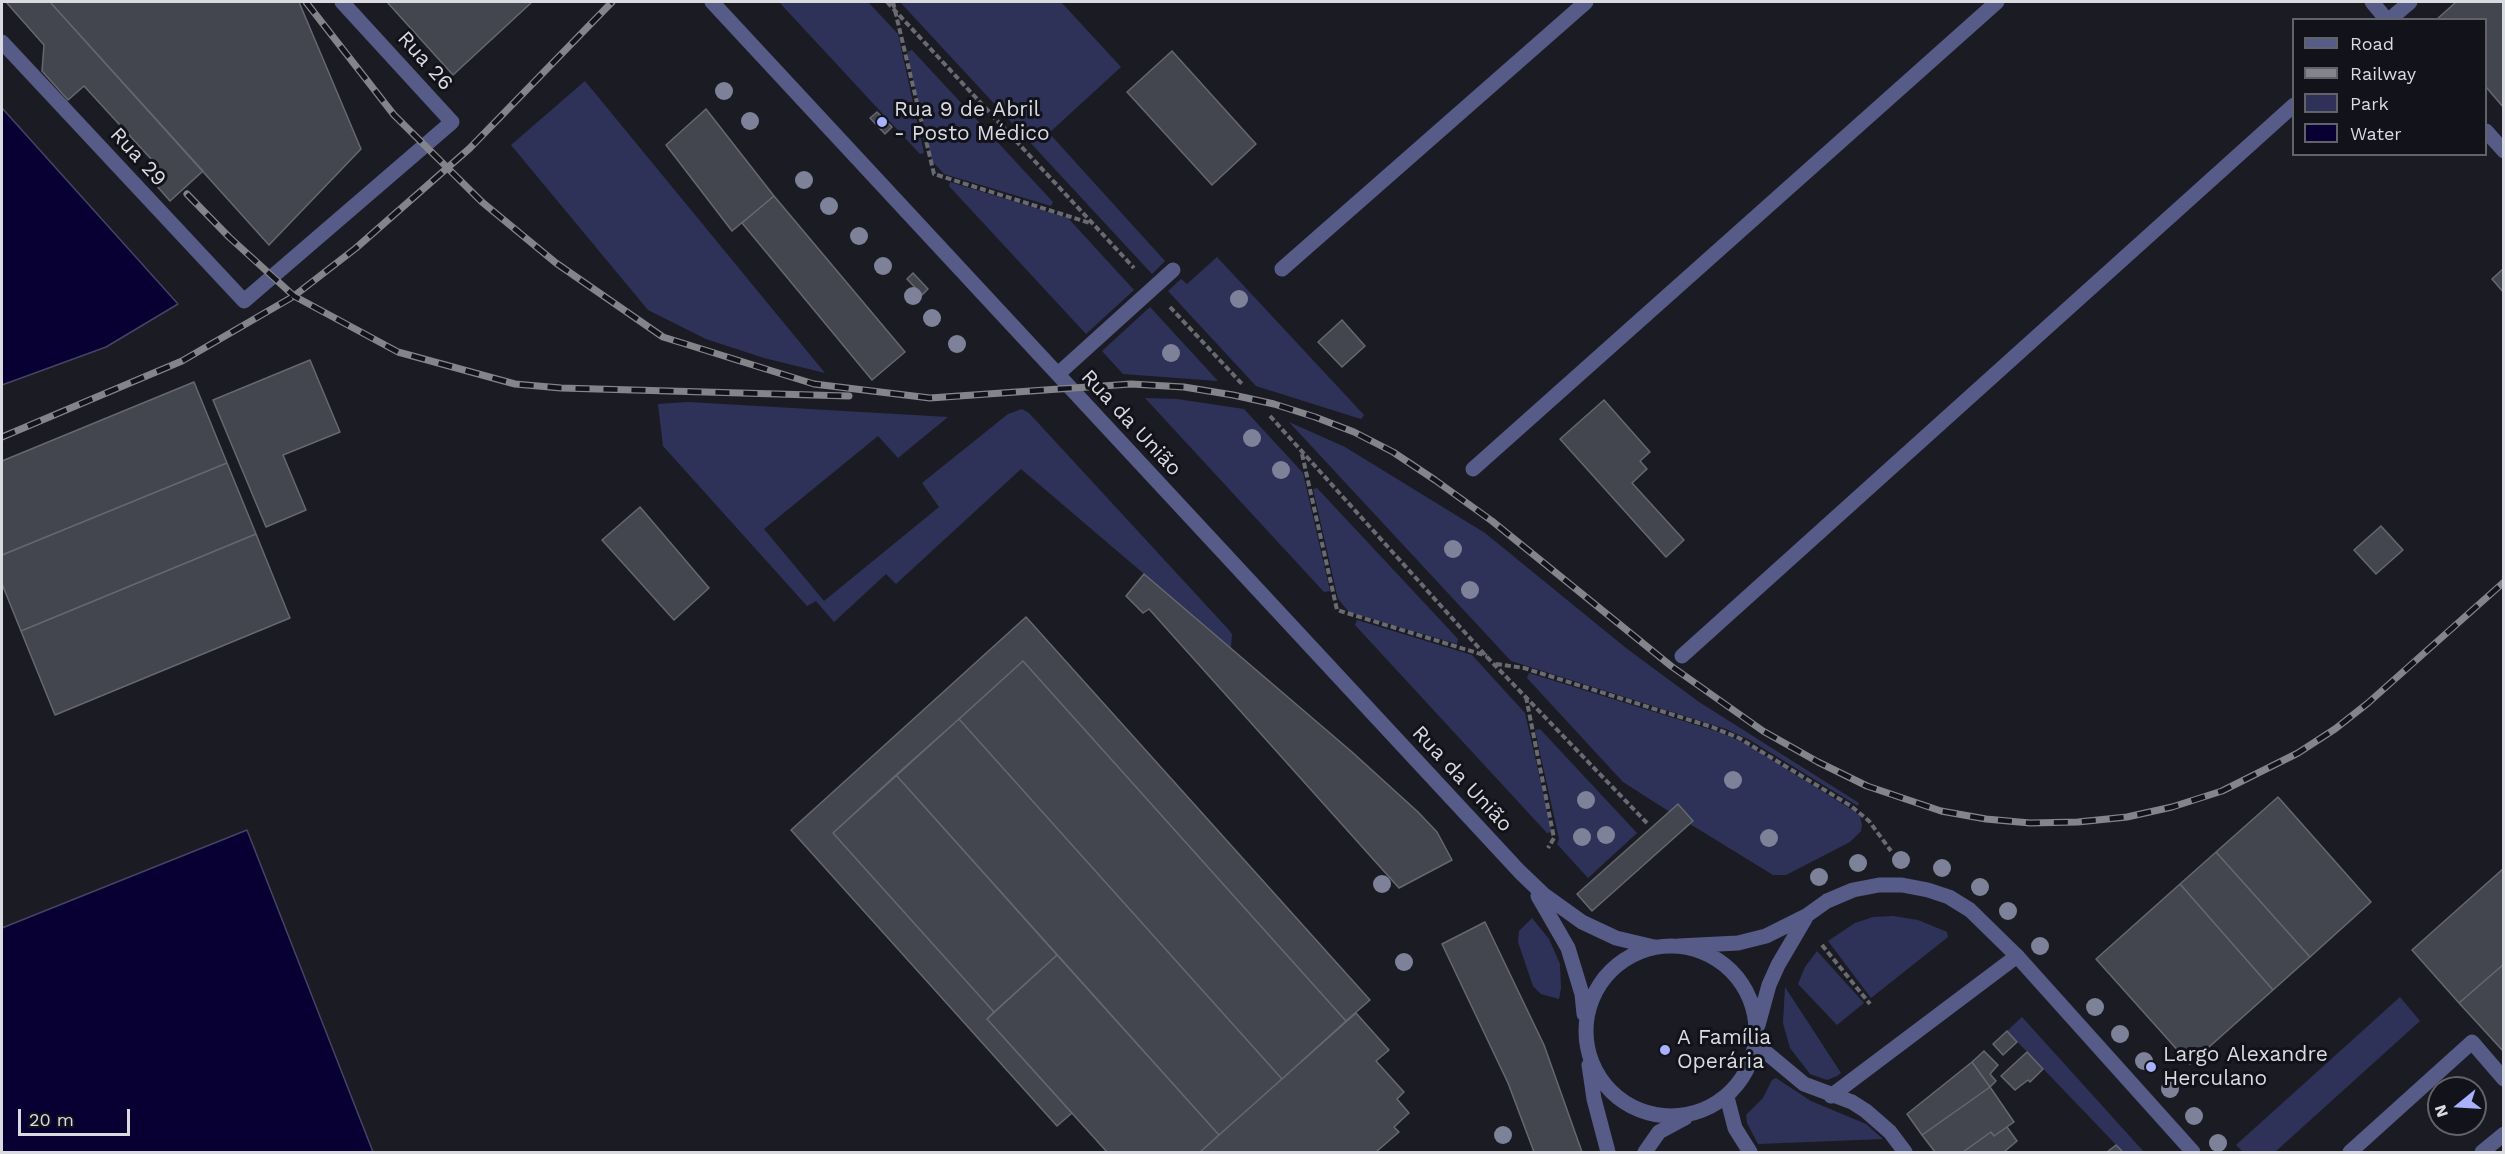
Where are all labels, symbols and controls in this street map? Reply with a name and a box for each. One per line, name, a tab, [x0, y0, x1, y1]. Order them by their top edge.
legend	[2292, 18, 2487, 156]
street label: Rua 26	[392, 26, 458, 96]
text: Road	[2350, 33, 2394, 54]
text: Railway	[2350, 63, 2416, 84]
text: Park	[2350, 93, 2389, 114]
place label: Rua 9 de Abril - Posto Médico	[894, 97, 1050, 147]
marker: Rua 9 de Abril - Posto Médico	[875, 115, 889, 129]
street label: Rua 29	[105, 122, 171, 192]
text: Water	[2350, 123, 2402, 144]
street label: Rua da União	[1075, 365, 1187, 481]
street label: Rua da União	[1406, 721, 1518, 837]
place label: A Família Operária	[1677, 1025, 1771, 1075]
place label: Largo Alexandre Herculano	[2163, 1042, 2328, 1092]
marker: A Família Operária	[1658, 1043, 1672, 1057]
marker: Largo Alexandre Herculano	[2144, 1060, 2158, 1074]
north arrow	[2427, 1076, 2487, 1136]
scale bar	[21, 1097, 134, 1135]
text: N	[2430, 1103, 2452, 1120]
text: 20 m	[29, 1109, 74, 1130]

